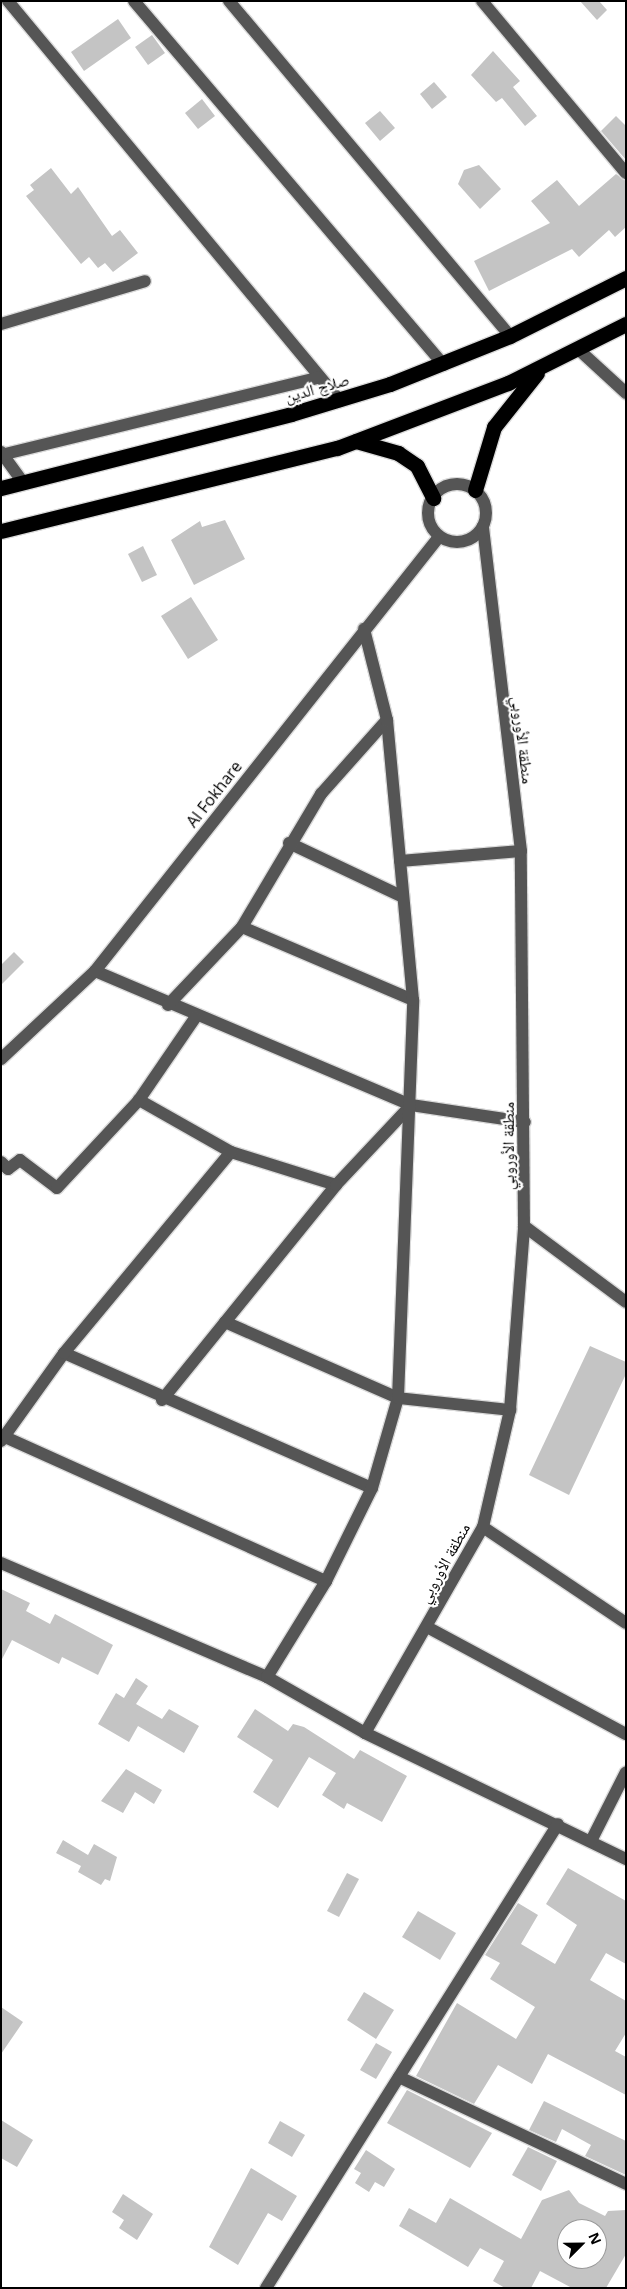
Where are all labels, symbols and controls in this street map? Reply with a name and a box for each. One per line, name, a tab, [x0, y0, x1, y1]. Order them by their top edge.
street label: صلاح الدين	[282, 370, 352, 406]
street label: منطقة الأوروبي	[508, 695, 538, 785]
street label: Al Fokhare	[182, 757, 246, 831]
street label: منطقة الأوروبي	[498, 1102, 518, 1190]
street label: منطقة الأوروبي	[414, 1520, 474, 1606]
north arrow	[557, 2219, 607, 2269]
text: N	[584, 2229, 606, 2247]

